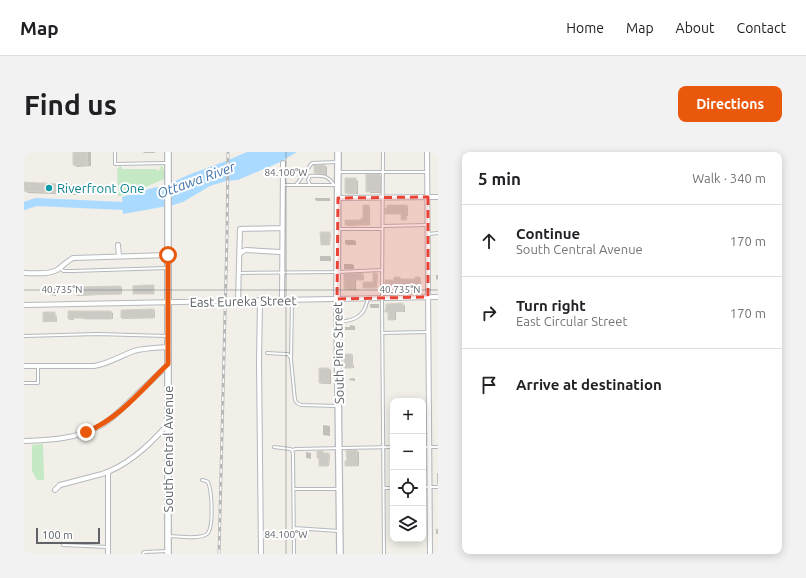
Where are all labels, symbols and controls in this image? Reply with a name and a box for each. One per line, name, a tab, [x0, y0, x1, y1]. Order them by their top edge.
text: Map	[20, 17, 59, 39]
text: Home	[566, 20, 604, 36]
text: Map	[626, 20, 654, 36]
text: About	[676, 20, 715, 36]
text: Contact	[737, 20, 786, 36]
button: Directions	[678, 86, 782, 122]
text: Find us	[24, 89, 117, 120]
water label: Ottawa River	[155, 158, 238, 202]
text: 84.100°W	[264, 167, 308, 178]
text: 5 min	[478, 169, 521, 188]
text: Walk · 340 m	[692, 171, 766, 185]
place label: Riverfront One	[57, 181, 144, 195]
marker: Riverfront One	[44, 183, 54, 193]
text: Continue	[516, 225, 580, 242]
icon: ahead	[478, 230, 500, 252]
text: 170 m	[730, 234, 766, 248]
text: South Central Avenue	[516, 242, 643, 256]
route start	[159, 246, 177, 264]
text: 40.735°N	[41, 284, 83, 295]
text: 40.735°N	[379, 284, 421, 295]
street label: East Eureka Street	[189, 293, 297, 309]
text: Turn right	[516, 297, 586, 314]
street label: South Pine Street	[330, 302, 346, 404]
icon: right	[478, 302, 500, 324]
text: 170 m	[730, 306, 766, 320]
text: East Circular Street	[516, 314, 628, 328]
icon: arrive	[478, 374, 500, 396]
text: Arrive at destination	[516, 376, 662, 393]
street label: South Central Avenue	[161, 386, 175, 512]
map controls	[390, 398, 426, 542]
button: +	[390, 398, 426, 434]
route end	[77, 423, 95, 441]
button: −	[390, 434, 426, 470]
button: locate	[390, 470, 426, 506]
button: layers	[390, 506, 426, 542]
scale bar	[36, 526, 100, 545]
text: 100 m	[42, 529, 73, 541]
text: 84.100°W	[264, 529, 308, 540]

